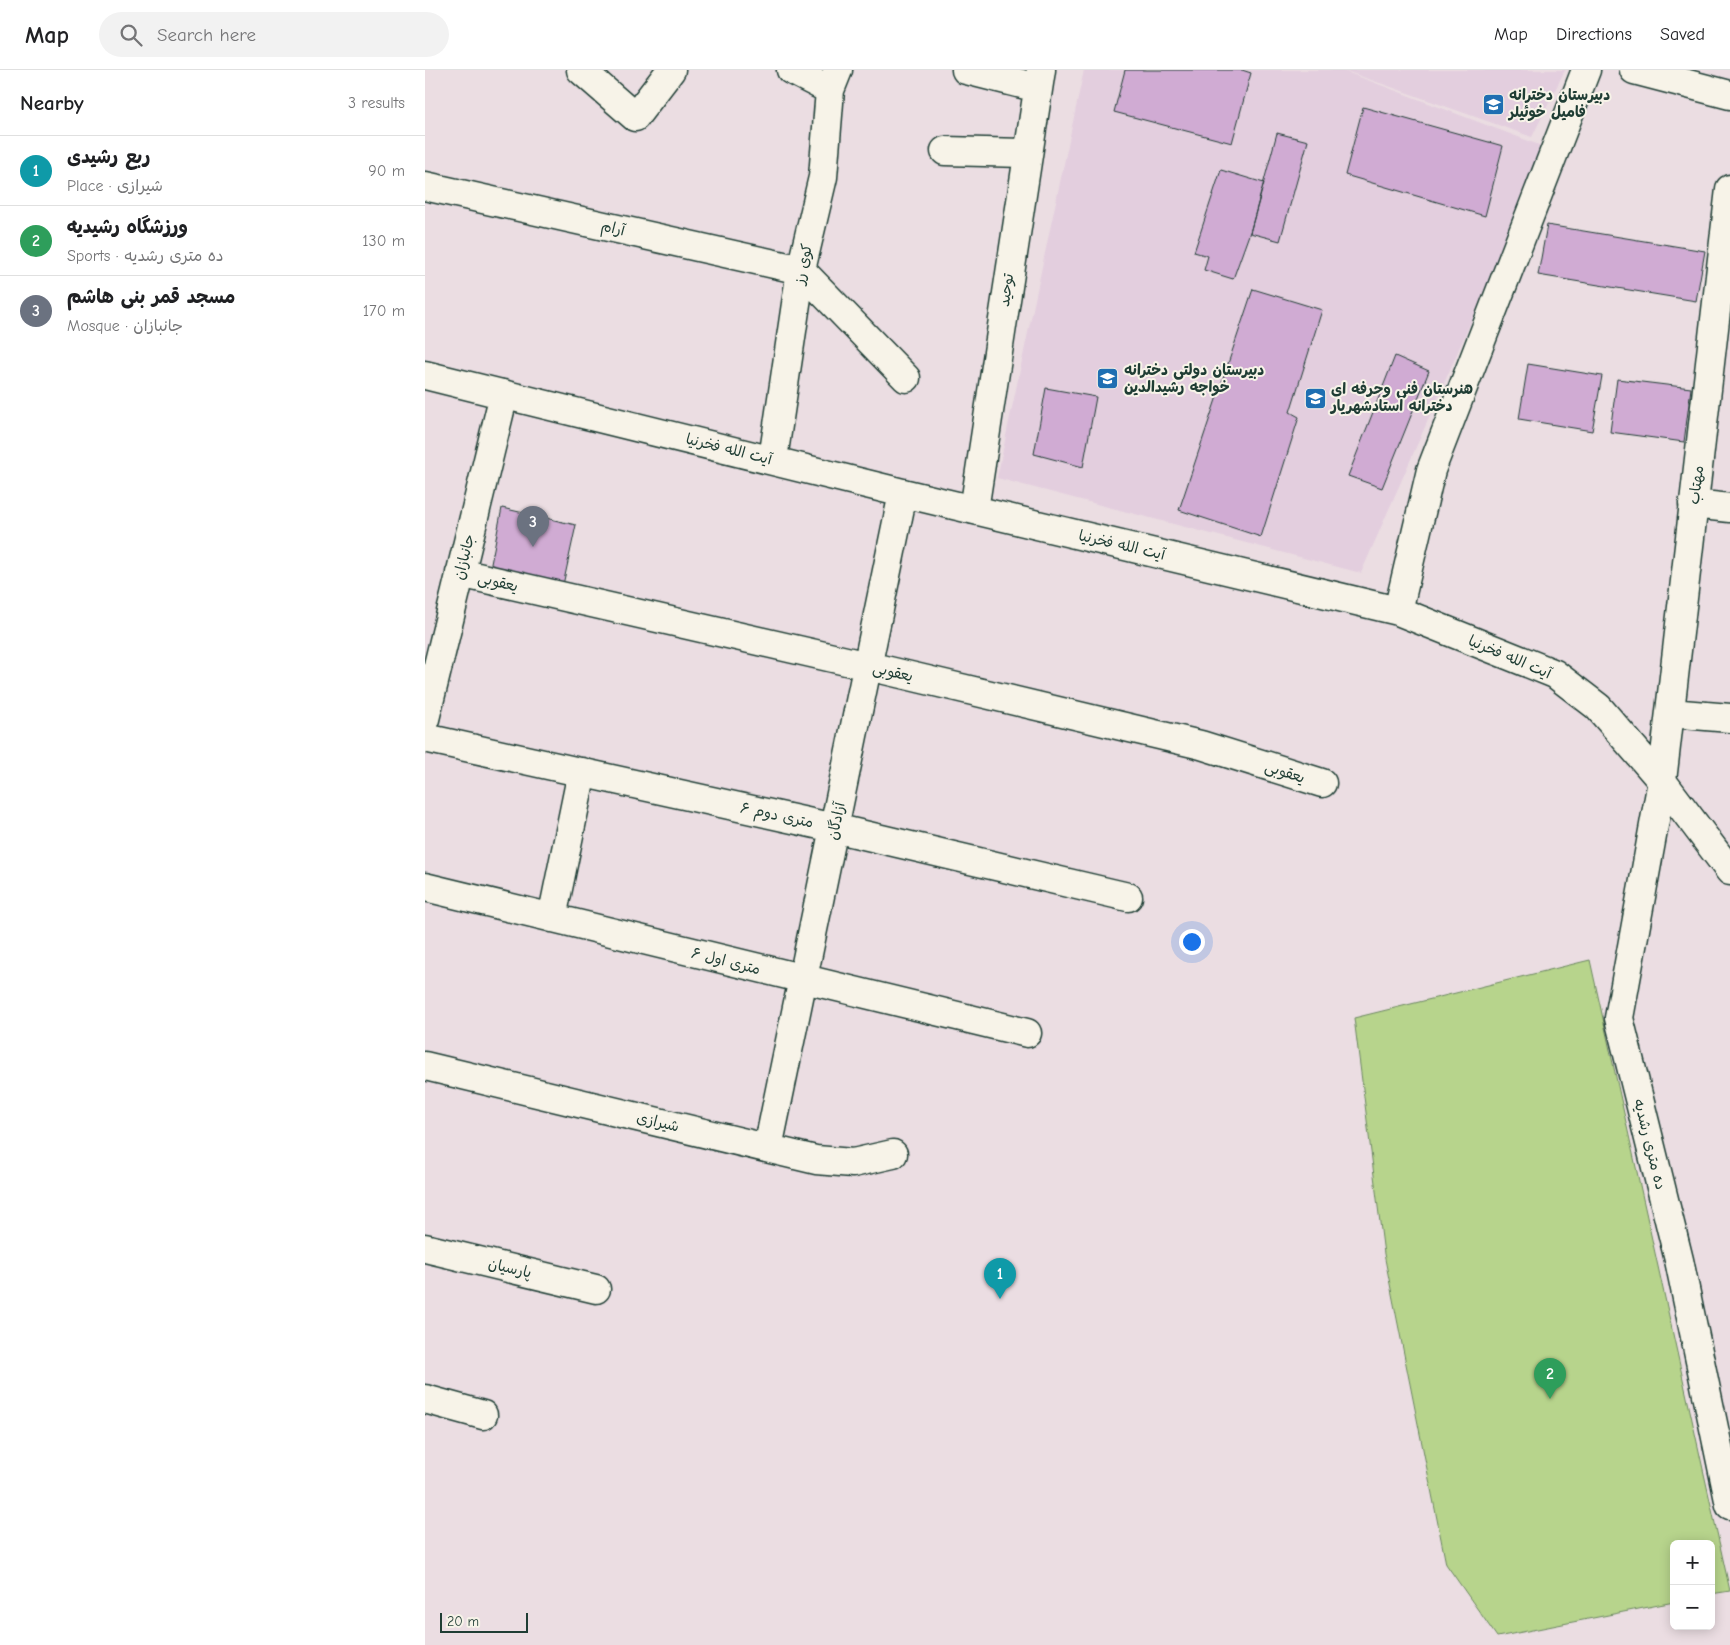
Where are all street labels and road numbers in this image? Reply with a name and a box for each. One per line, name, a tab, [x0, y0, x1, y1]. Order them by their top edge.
street label: آرام	[599, 217, 628, 242]
street label: کوی رز	[790, 242, 816, 287]
street label: توحید	[995, 272, 1017, 308]
street label: آیت الله فخرنیا	[684, 430, 775, 469]
street label: مهتاب	[1685, 464, 1707, 506]
street label: آیت الله فخرنیا	[1077, 526, 1168, 564]
street label: جانبازان	[450, 532, 478, 582]
street label: یعقوبی	[476, 569, 520, 596]
street label: آیت الله فخرنیا	[1466, 631, 1555, 683]
street label: یعقوبی	[871, 659, 915, 686]
street label: یعقوبی	[1262, 757, 1307, 788]
street label: ۶ متری دوم	[738, 798, 815, 834]
street label: آزادگان	[823, 799, 849, 842]
street label: ۶ متری اول	[690, 944, 762, 978]
street label: ده متری رشدیه	[1630, 1097, 1670, 1191]
street label: شیرازی	[635, 1108, 681, 1136]
street label: پارسیان	[486, 1254, 533, 1283]

